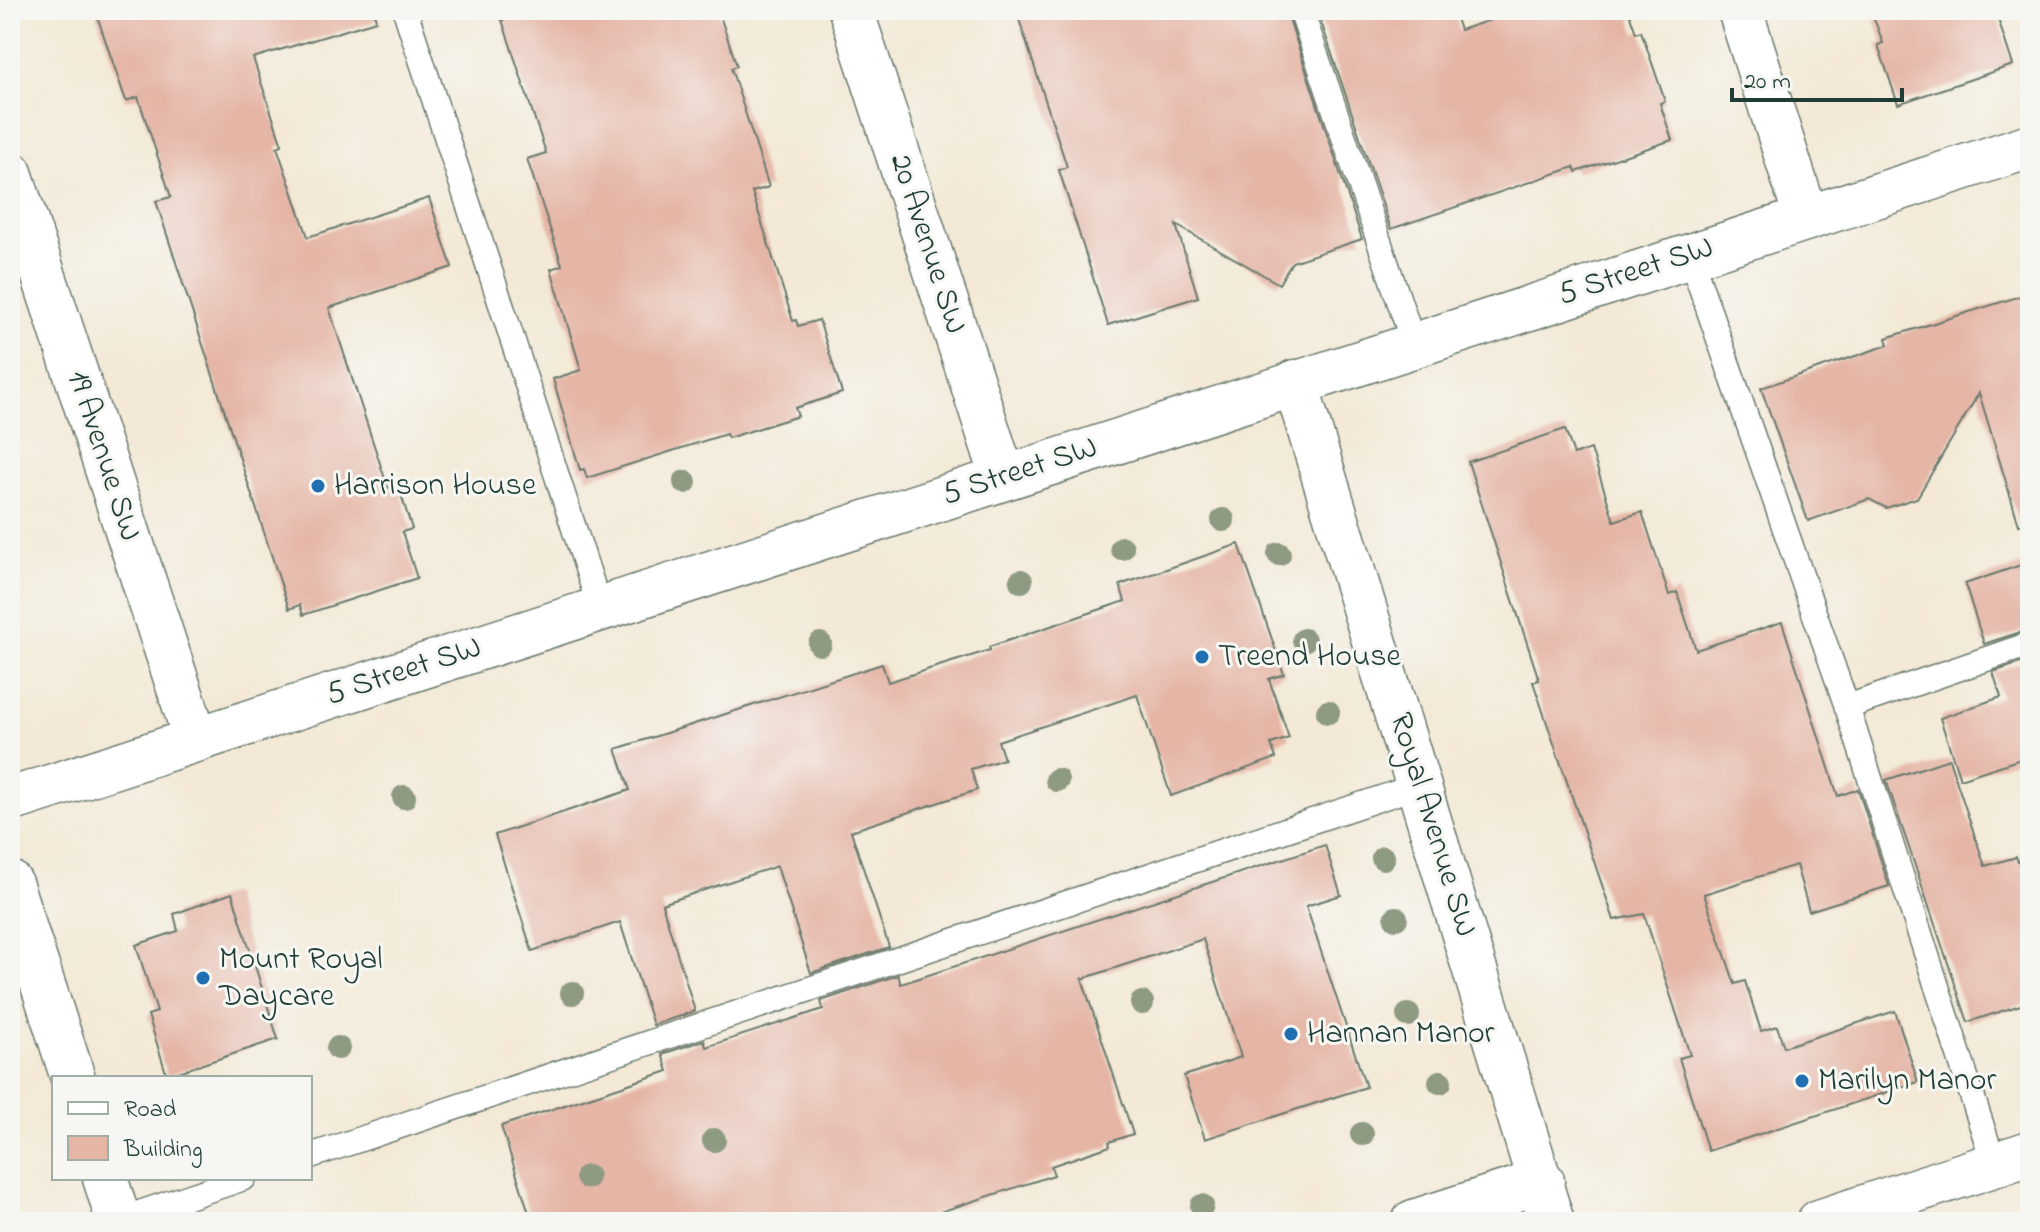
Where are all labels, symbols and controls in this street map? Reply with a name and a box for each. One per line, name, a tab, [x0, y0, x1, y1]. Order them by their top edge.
scale bar	[1732, 52, 1902, 102]
text: 20 m	[1744, 65, 1791, 100]
street label: 20 Avenue SW	[876, 148, 978, 340]
street label: 5 Street SW	[1553, 225, 1719, 319]
street label: 19 Avenue SW	[53, 365, 153, 547]
street label: 5 Street SW	[937, 425, 1103, 519]
place label: Harrison House	[334, 463, 537, 510]
marker: Harrison House	[309, 477, 327, 495]
street label: 5 Street SW	[321, 625, 487, 719]
place label: Treend House	[1218, 634, 1401, 681]
marker: Treend House	[1193, 648, 1211, 666]
street label: Royal Avenue SW	[1376, 707, 1488, 943]
place label: Mount Royal Daycare	[218, 937, 383, 1021]
marker: Mount Royal Daycare	[194, 969, 212, 987]
place label: Hannan Manor	[1307, 1011, 1495, 1058]
marker: Hannan Manor	[1282, 1025, 1300, 1043]
place label: Marilyn Manor	[1818, 1058, 1996, 1105]
marker: Marilyn Manor	[1793, 1072, 1811, 1090]
legend	[52, 1076, 312, 1180]
text: Road	[124, 1093, 177, 1128]
text: Building	[123, 1133, 203, 1168]

